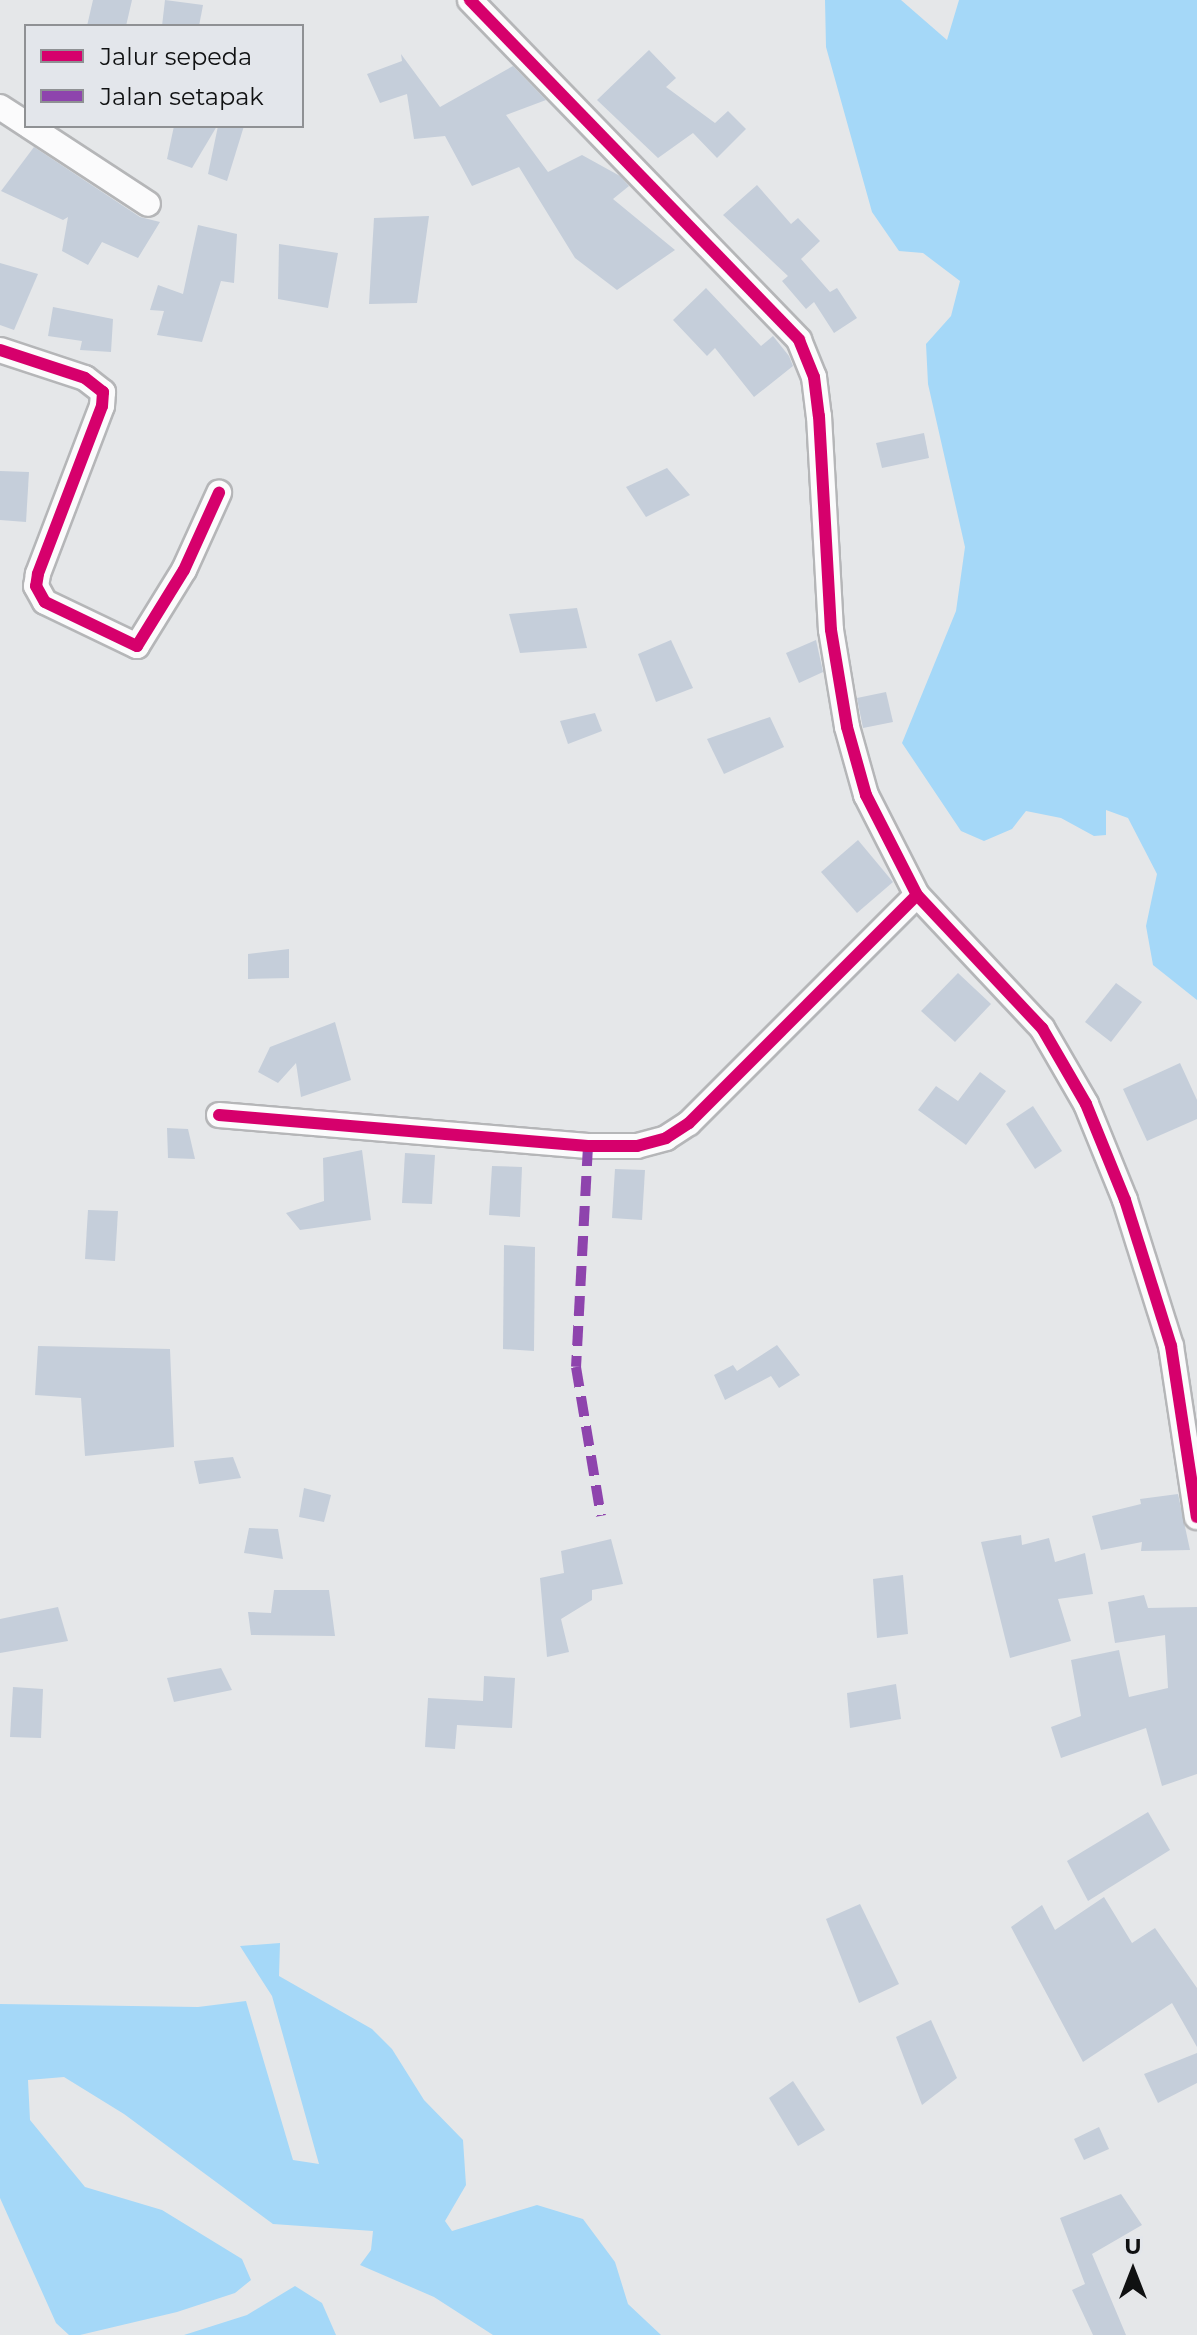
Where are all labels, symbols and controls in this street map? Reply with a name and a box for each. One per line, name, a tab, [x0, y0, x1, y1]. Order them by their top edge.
legend	[24, 24, 304, 128]
text: Jalur sepeda	[100, 42, 252, 71]
text: Jalan setapak	[100, 82, 264, 111]
north arrow	[1093, 2231, 1173, 2311]
text: U	[1124, 2233, 1142, 2260]

